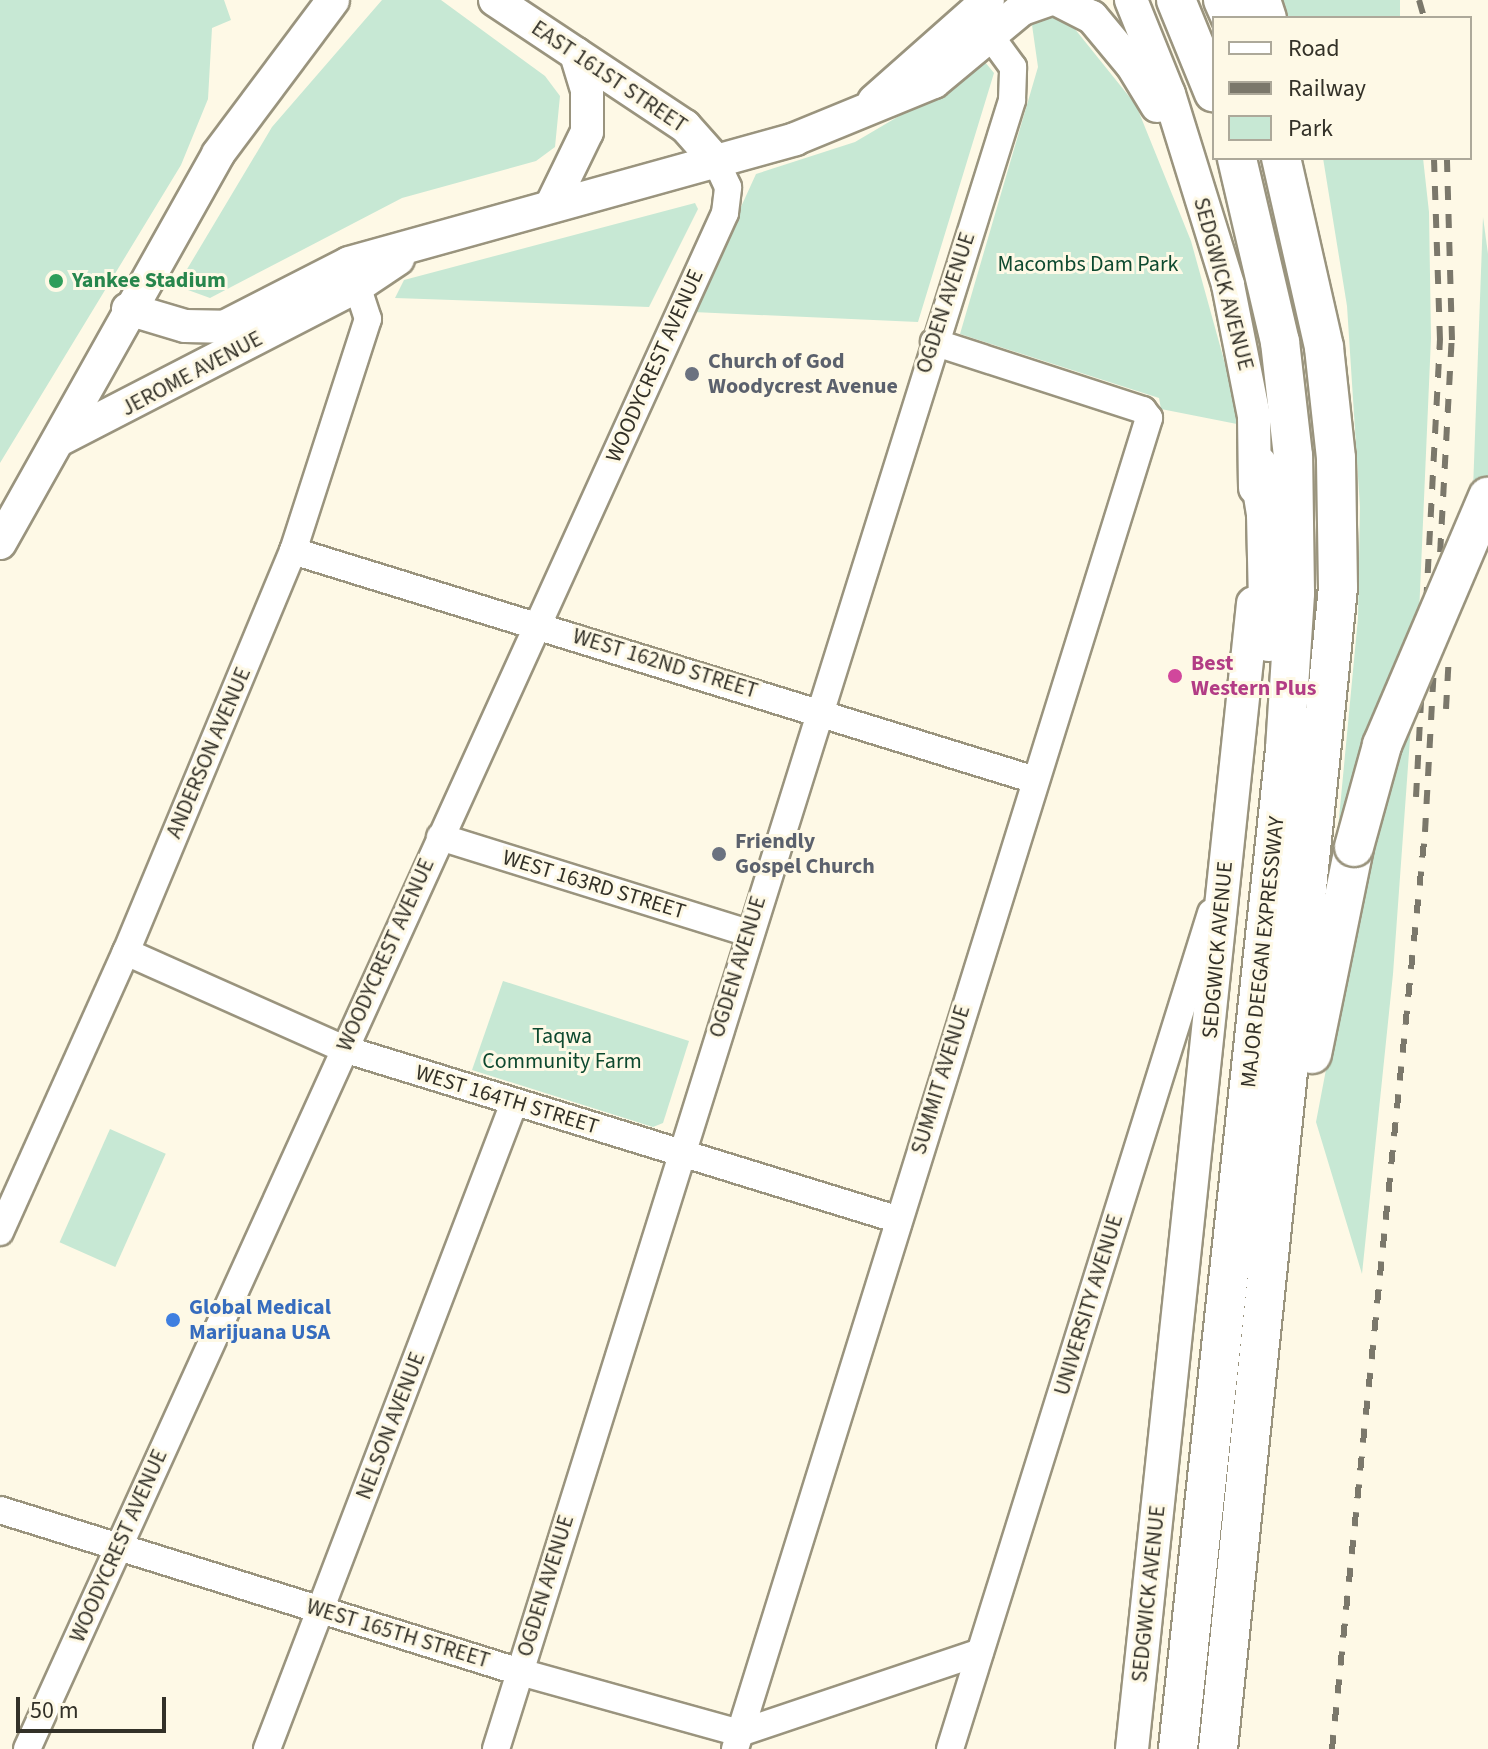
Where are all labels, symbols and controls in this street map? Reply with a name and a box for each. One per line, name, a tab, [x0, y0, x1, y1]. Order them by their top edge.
street label: EAST 161ST STREET	[526, 15, 692, 139]
legend	[1212, 16, 1472, 160]
text: Road	[1288, 31, 1340, 66]
text: Railway	[1288, 71, 1366, 106]
text: Park	[1288, 111, 1333, 146]
street label: SEDGWICK AVENUE	[1187, 195, 1259, 373]
street label: OGDEN AVENUE	[911, 229, 981, 377]
park label: Macombs Dam Park	[998, 252, 1178, 278]
street label: WOODYCREST AVENUE	[601, 265, 709, 467]
place label: Yankee Stadium	[72, 268, 226, 294]
marker: Yankee Stadium	[47, 272, 65, 290]
street label: JEROME AVENUE	[117, 326, 267, 422]
place label: Church of God Woodycrest Avenue	[708, 348, 898, 400]
marker: Church of God Woodycrest Avenue	[683, 365, 701, 383]
street label: WEST 162ND STREET	[569, 623, 761, 705]
place label: Best Western Plus	[1191, 650, 1316, 702]
street label: ANDERSON AVENUE	[161, 664, 257, 842]
marker: Best Western Plus	[1166, 667, 1184, 685]
street label: MAJOR DEEGAN EXPRESSWAY	[1236, 815, 1290, 1089]
place label: Friendly Gospel Church	[735, 828, 875, 880]
street label: WEST 163RD STREET	[499, 845, 689, 925]
marker: Friendly Gospel Church	[710, 845, 728, 863]
street label: WOODYCREST AVENUE	[332, 854, 440, 1056]
street label: SEDGWICK AVENUE	[1197, 860, 1239, 1040]
street label: OGDEN AVENUE	[704, 893, 772, 1041]
street label: SUMMIT AVENUE	[906, 1002, 976, 1158]
park label: Taqwa Community Farm	[482, 1023, 642, 1074]
street label: WEST 164TH STREET	[412, 1060, 602, 1140]
street label: UNIVERSITY AVENUE	[1049, 1211, 1129, 1399]
place label: Global Medical Marijuana USA	[189, 1294, 331, 1346]
marker: Global Medical Marijuana USA	[164, 1311, 182, 1329]
street label: NELSON AVENUE	[351, 1349, 431, 1503]
street label: WOODYCREST AVENUE	[65, 1445, 173, 1647]
street label: SEDGWICK AVENUE	[1127, 1504, 1171, 1684]
street label: OGDEN AVENUE	[512, 1512, 580, 1660]
street label: WEST 165TH STREET	[303, 1594, 493, 1674]
scale bar	[20, 1681, 170, 1731]
text: 50 m	[30, 1693, 79, 1728]

